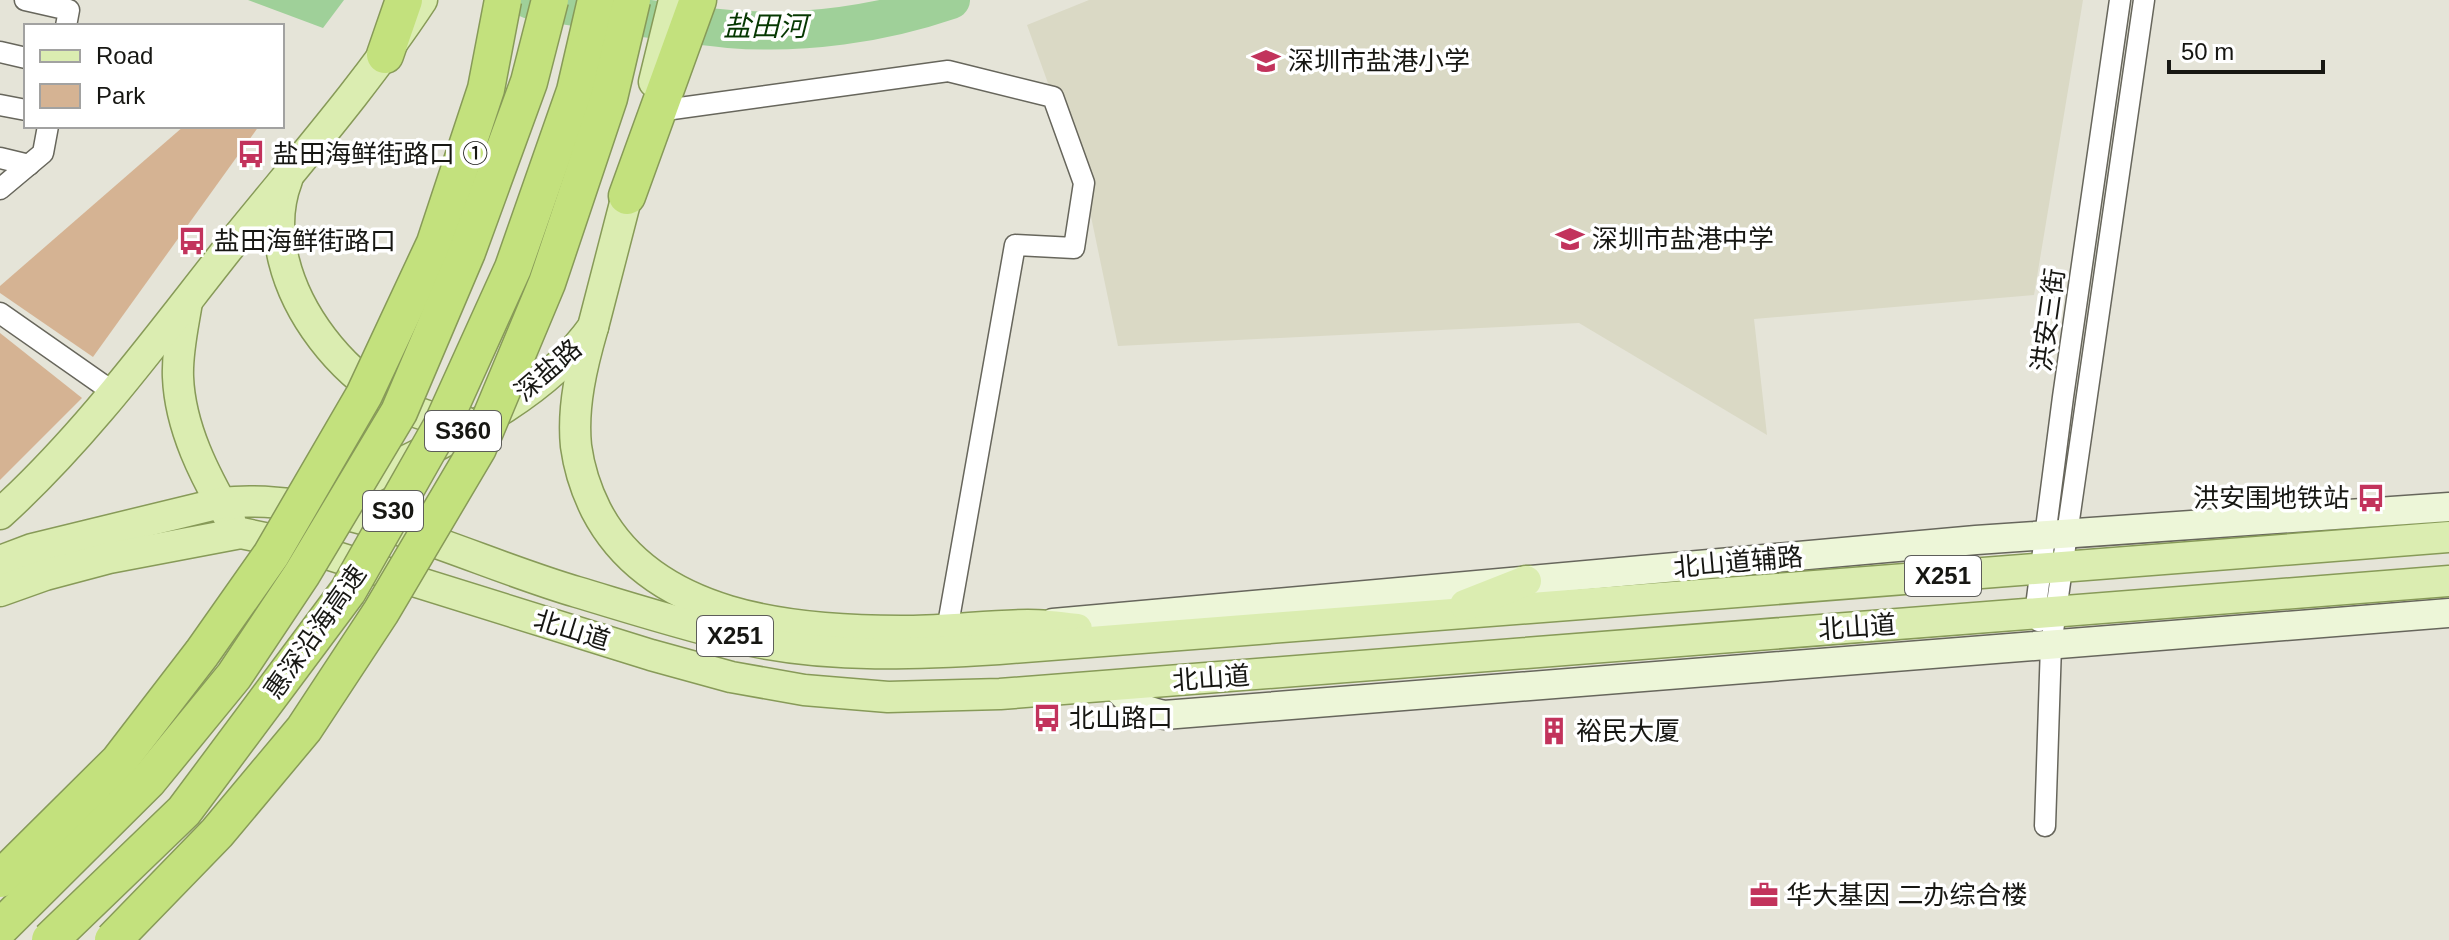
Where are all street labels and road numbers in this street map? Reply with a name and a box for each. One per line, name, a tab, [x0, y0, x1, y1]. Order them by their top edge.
street label: 洪安三街	[2026, 266, 2070, 374]
street label: 深盐路	[509, 333, 587, 407]
road number: S360	[425, 411, 501, 451]
road number: S30	[363, 491, 423, 531]
street label: 北山道辅路	[1672, 541, 1804, 583]
road number: X251	[1905, 556, 1981, 596]
street label: 惠深沿海高速	[258, 559, 372, 705]
street label: 北山道	[530, 604, 614, 656]
street label: 北山道	[1817, 609, 1897, 645]
road number: X251	[697, 616, 773, 656]
street label: 北山道	[1171, 660, 1251, 696]

